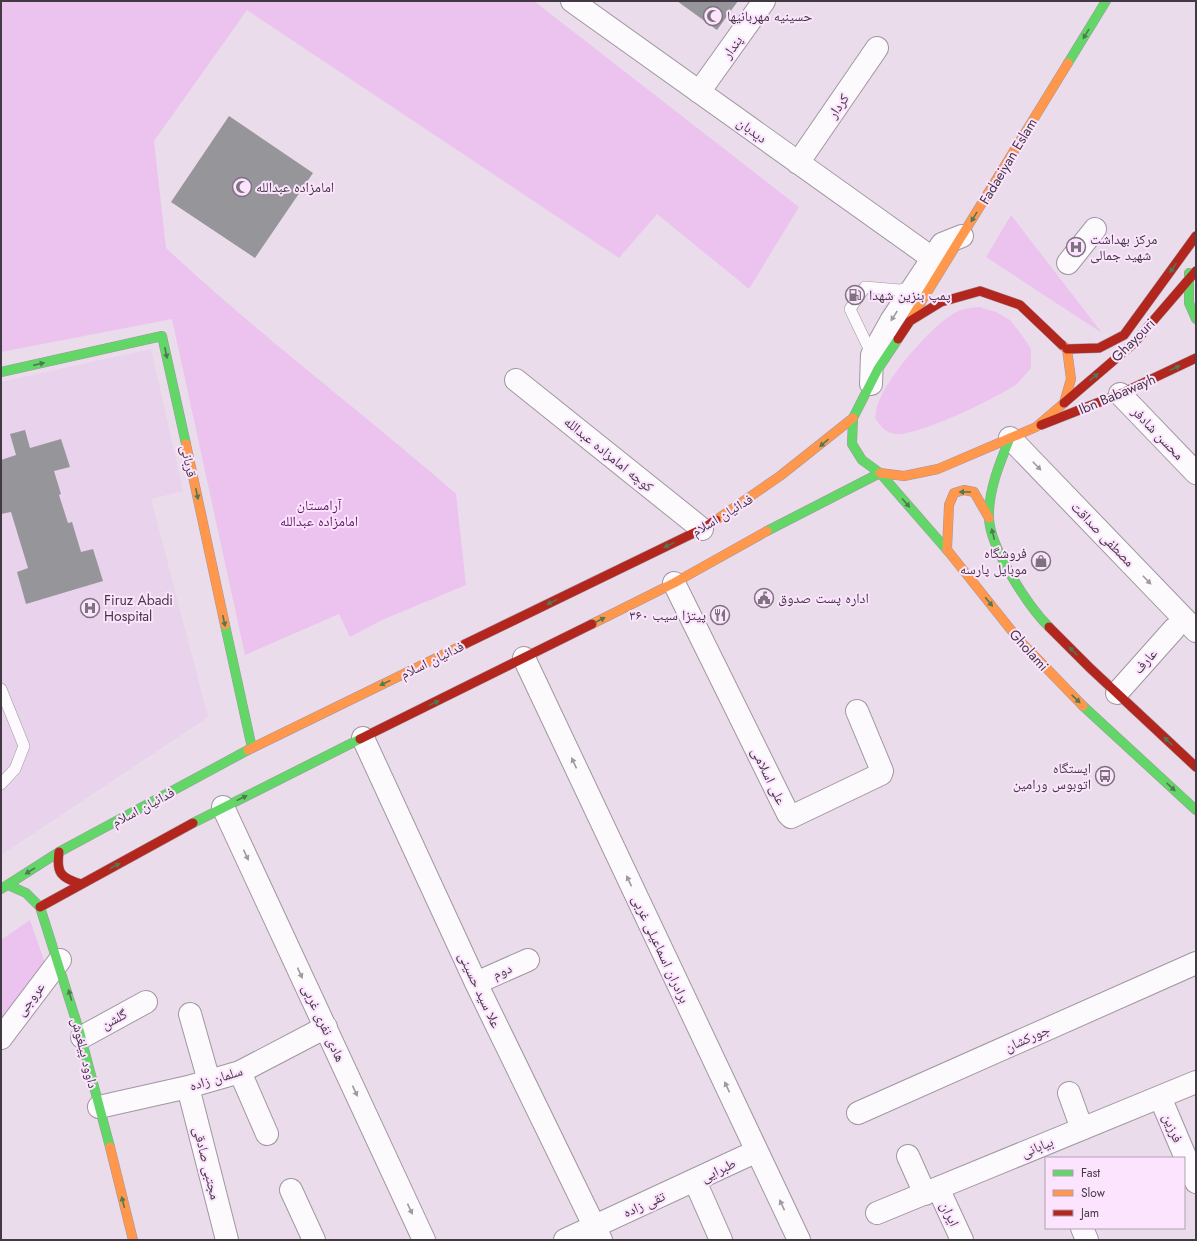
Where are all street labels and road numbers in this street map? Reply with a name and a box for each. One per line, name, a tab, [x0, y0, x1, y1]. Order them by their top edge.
street label: پندار	[716, 31, 747, 63]
street label: کردار	[822, 89, 854, 123]
street label: دیدبان	[733, 112, 771, 148]
street label: Fadaeiyan Eslam	[974, 114, 1042, 208]
street label: Ghayouri	[1107, 314, 1159, 366]
street label: Ibn Babawayh	[1075, 369, 1159, 419]
street label: محسن شادفر	[1127, 401, 1189, 464]
street label: کوچه امامزاده عبدالله	[560, 412, 658, 496]
street label: قربانی	[176, 443, 202, 479]
street label: فدائیان اسلام	[687, 489, 757, 541]
street label: مصطفی صداقت	[1067, 497, 1139, 571]
street label: Gholami	[1005, 625, 1053, 675]
street label: فدائیان اسلام	[397, 636, 467, 684]
street label: عارف	[1128, 644, 1162, 678]
street label: علی اسلامی	[747, 744, 791, 808]
street label: فدائیان اسلام	[108, 782, 178, 832]
street label: برادران اسماعیلی غربی	[627, 892, 695, 1006]
street label: علا سید حسینی	[454, 949, 506, 1031]
street label: دوم	[489, 958, 515, 984]
street label: عروجی	[11, 978, 49, 1020]
street label: هادی نفری غربی	[297, 981, 351, 1065]
street label: گلشن	[98, 1004, 131, 1034]
street label: داوود پیلغوش	[67, 1016, 103, 1091]
street label: جورکشان	[1001, 1019, 1053, 1057]
street label: سلمان زاده	[187, 1060, 245, 1096]
street label: فرزین	[1158, 1110, 1188, 1146]
street label: مجتبی صادقی	[188, 1124, 226, 1202]
street label: بیابانی	[1018, 1131, 1056, 1163]
street label: طبرایی	[697, 1153, 739, 1187]
street label: تقی زاده	[620, 1186, 668, 1222]
street label: ایران	[936, 1198, 964, 1230]

